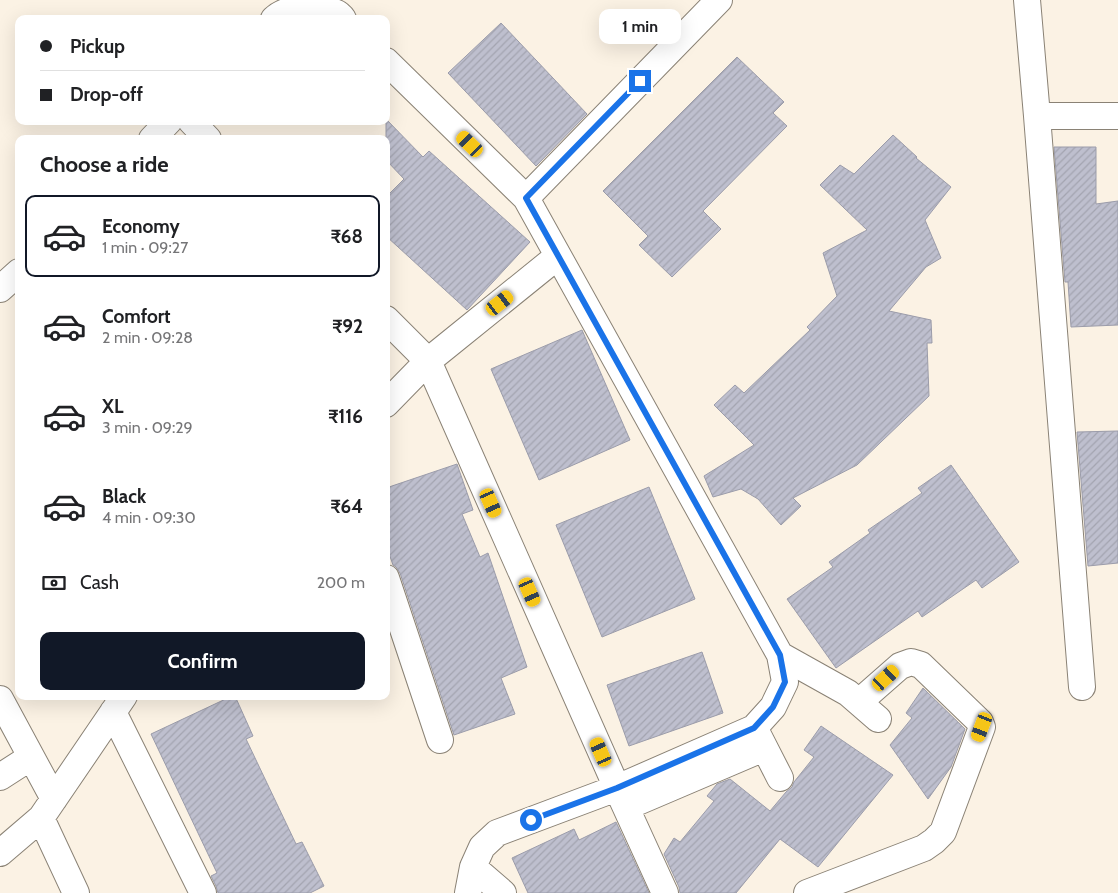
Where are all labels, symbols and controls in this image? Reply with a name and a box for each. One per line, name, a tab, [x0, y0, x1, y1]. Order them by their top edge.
callout: 1 min	[599, 8, 681, 44]
text: 1 min	[622, 17, 658, 36]
text: Pickup	[70, 35, 125, 58]
route end	[629, 70, 651, 92]
text: Drop-off	[70, 83, 143, 106]
car	[453, 128, 486, 160]
text: Choose a ride	[40, 151, 169, 178]
icon: car	[42, 214, 87, 259]
text: Economy	[102, 215, 180, 238]
text: ₹68	[330, 225, 363, 248]
text: 1 min · 09:27	[102, 238, 188, 257]
car	[483, 288, 516, 318]
icon: car	[42, 304, 87, 349]
text: Comfort	[102, 305, 171, 328]
text: ₹92	[332, 315, 363, 338]
text: 2 min · 09:28	[102, 328, 193, 347]
icon: car	[42, 394, 87, 439]
text: XL	[102, 395, 123, 418]
text: ₹116	[328, 405, 363, 428]
text: 3 min · 09:29	[102, 418, 193, 437]
icon: car	[42, 484, 87, 529]
text: Black	[102, 485, 146, 508]
car	[478, 486, 503, 520]
text: ₹64	[330, 495, 363, 518]
text: 4 min · 09:30	[102, 508, 196, 527]
icon: cash	[40, 569, 68, 597]
text: Cash	[80, 571, 119, 594]
text: 200 m	[317, 573, 365, 592]
car	[517, 575, 542, 609]
button: Confirm	[40, 632, 365, 690]
car	[869, 662, 902, 694]
car	[969, 710, 994, 744]
car	[588, 735, 613, 769]
route start	[520, 809, 542, 831]

